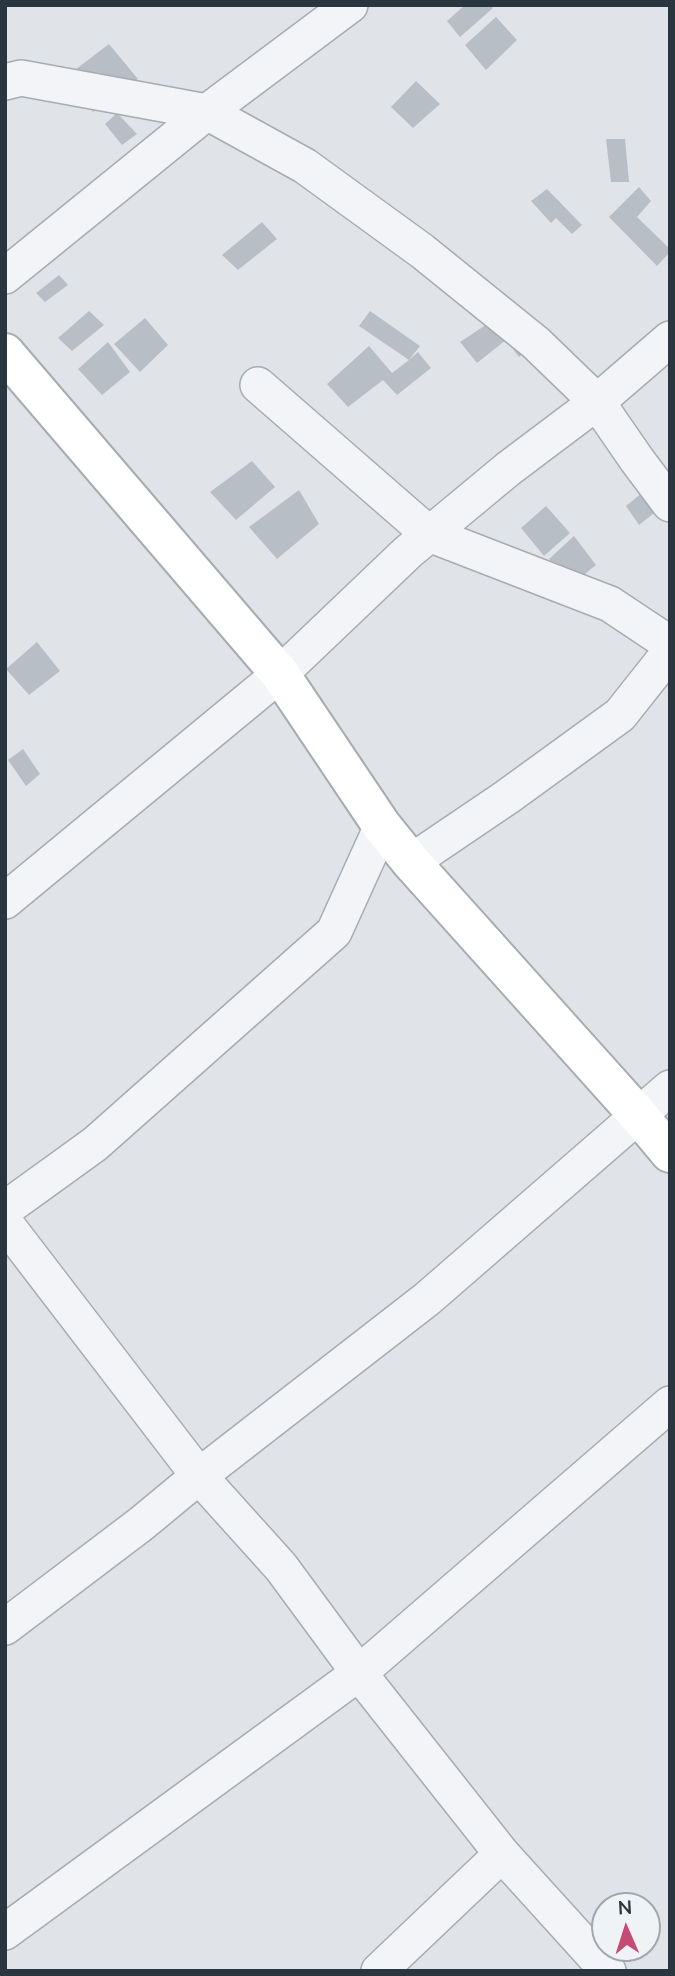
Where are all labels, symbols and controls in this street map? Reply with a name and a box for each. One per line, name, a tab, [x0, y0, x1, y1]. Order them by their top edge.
north arrow	[591, 1892, 661, 1962]
text: N	[617, 1895, 633, 1921]

